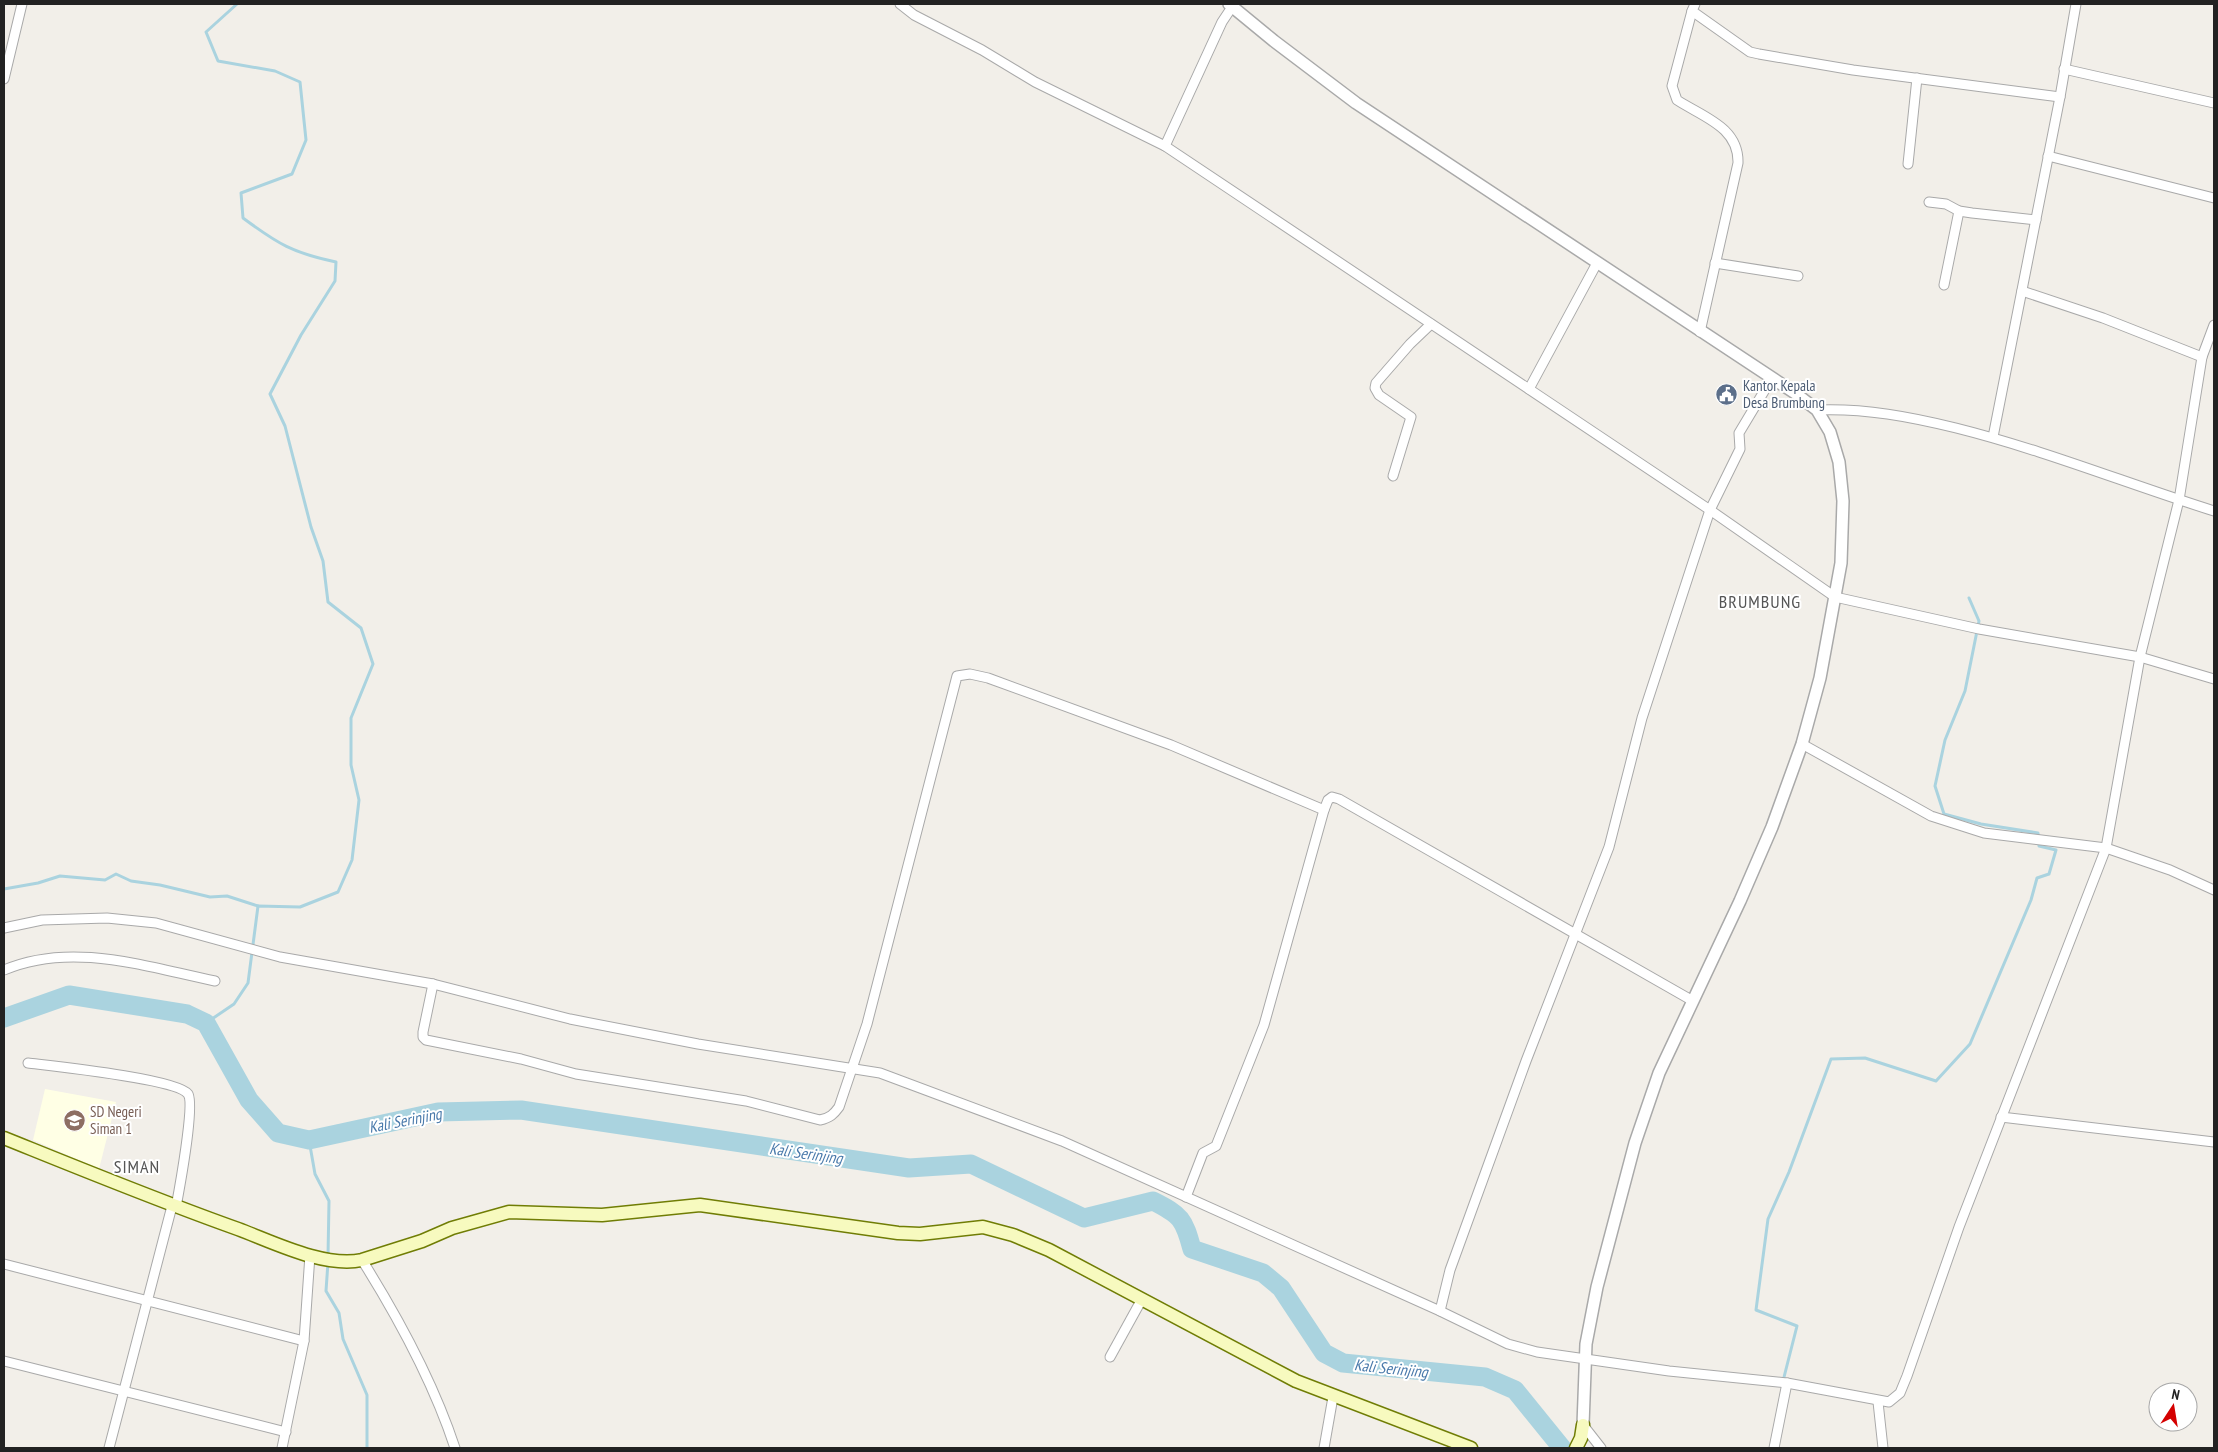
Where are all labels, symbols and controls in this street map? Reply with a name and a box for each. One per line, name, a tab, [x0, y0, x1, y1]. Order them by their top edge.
place label: Kantor Kepala Desa Brumbung	[1743, 376, 1825, 412]
public building icon: Kantor Kepala Desa Brumbung	[1715, 383, 1739, 407]
district label: BRUMBUNG	[1719, 590, 1801, 613]
place label: SD Negeri Siman 1	[90, 1102, 142, 1138]
water label: Kali Serinjing	[367, 1103, 444, 1137]
school or university icon: SD Negeri Siman 1	[62, 1109, 86, 1133]
water label: Kali Serinjing	[768, 1138, 845, 1168]
district label: SIMAN	[114, 1155, 160, 1178]
water label: Kali Serinjing	[1353, 1354, 1430, 1382]
north arrow	[2148, 1382, 2198, 1432]
text: N	[2170, 1385, 2181, 1404]

